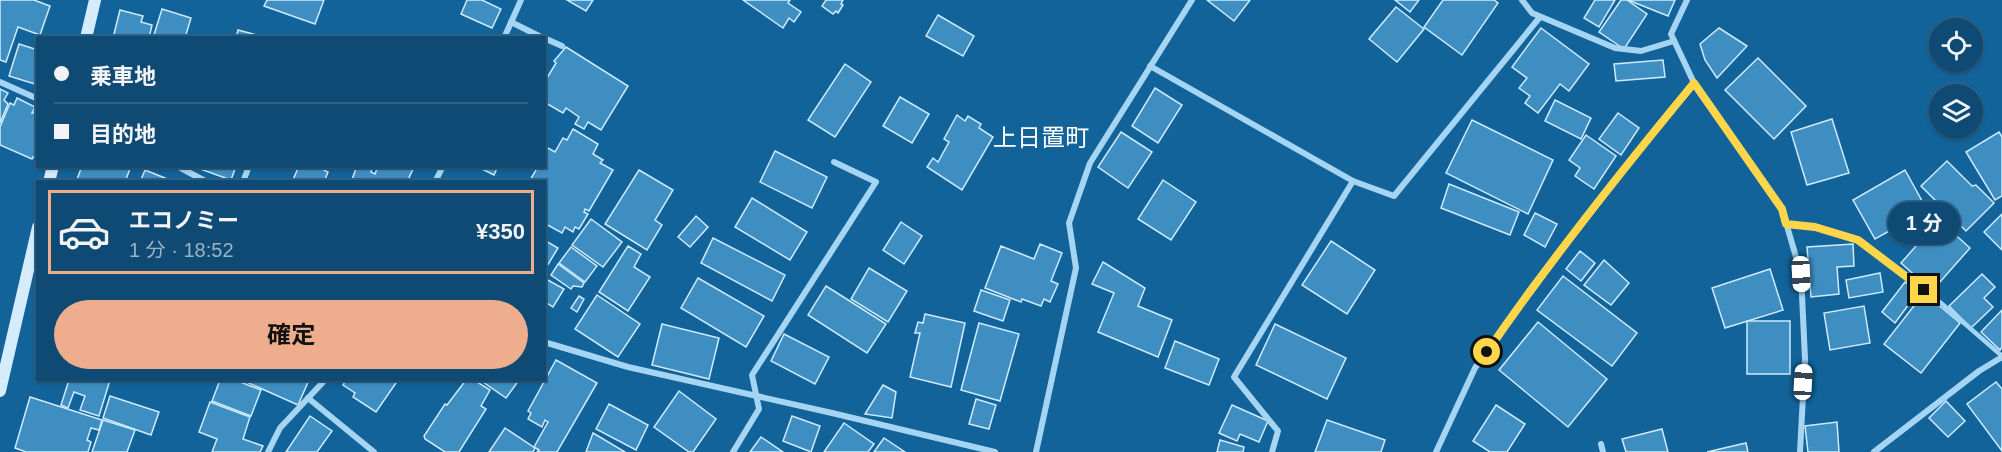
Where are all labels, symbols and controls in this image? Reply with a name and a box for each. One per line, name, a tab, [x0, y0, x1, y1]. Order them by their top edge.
map controls	[1929, 18, 1983, 138]
button: locate	[1929, 18, 1983, 72]
text: 乗車地	[90, 64, 156, 89]
button: layers	[1929, 84, 1983, 138]
text: 目的地	[90, 122, 156, 147]
district label: 上日置町	[993, 124, 1089, 151]
callout: 1 分	[1888, 203, 1960, 245]
icon: car	[57, 205, 111, 259]
text: エコノミー	[129, 208, 239, 233]
text: 1 分	[1906, 212, 1942, 234]
text: ¥350	[476, 219, 525, 244]
text: 1 分 · 18:52	[129, 239, 234, 261]
car	[1791, 256, 1811, 292]
route end	[1910, 276, 1937, 303]
button: 確定	[54, 300, 528, 369]
route start	[1473, 338, 1500, 365]
car	[1793, 364, 1813, 400]

